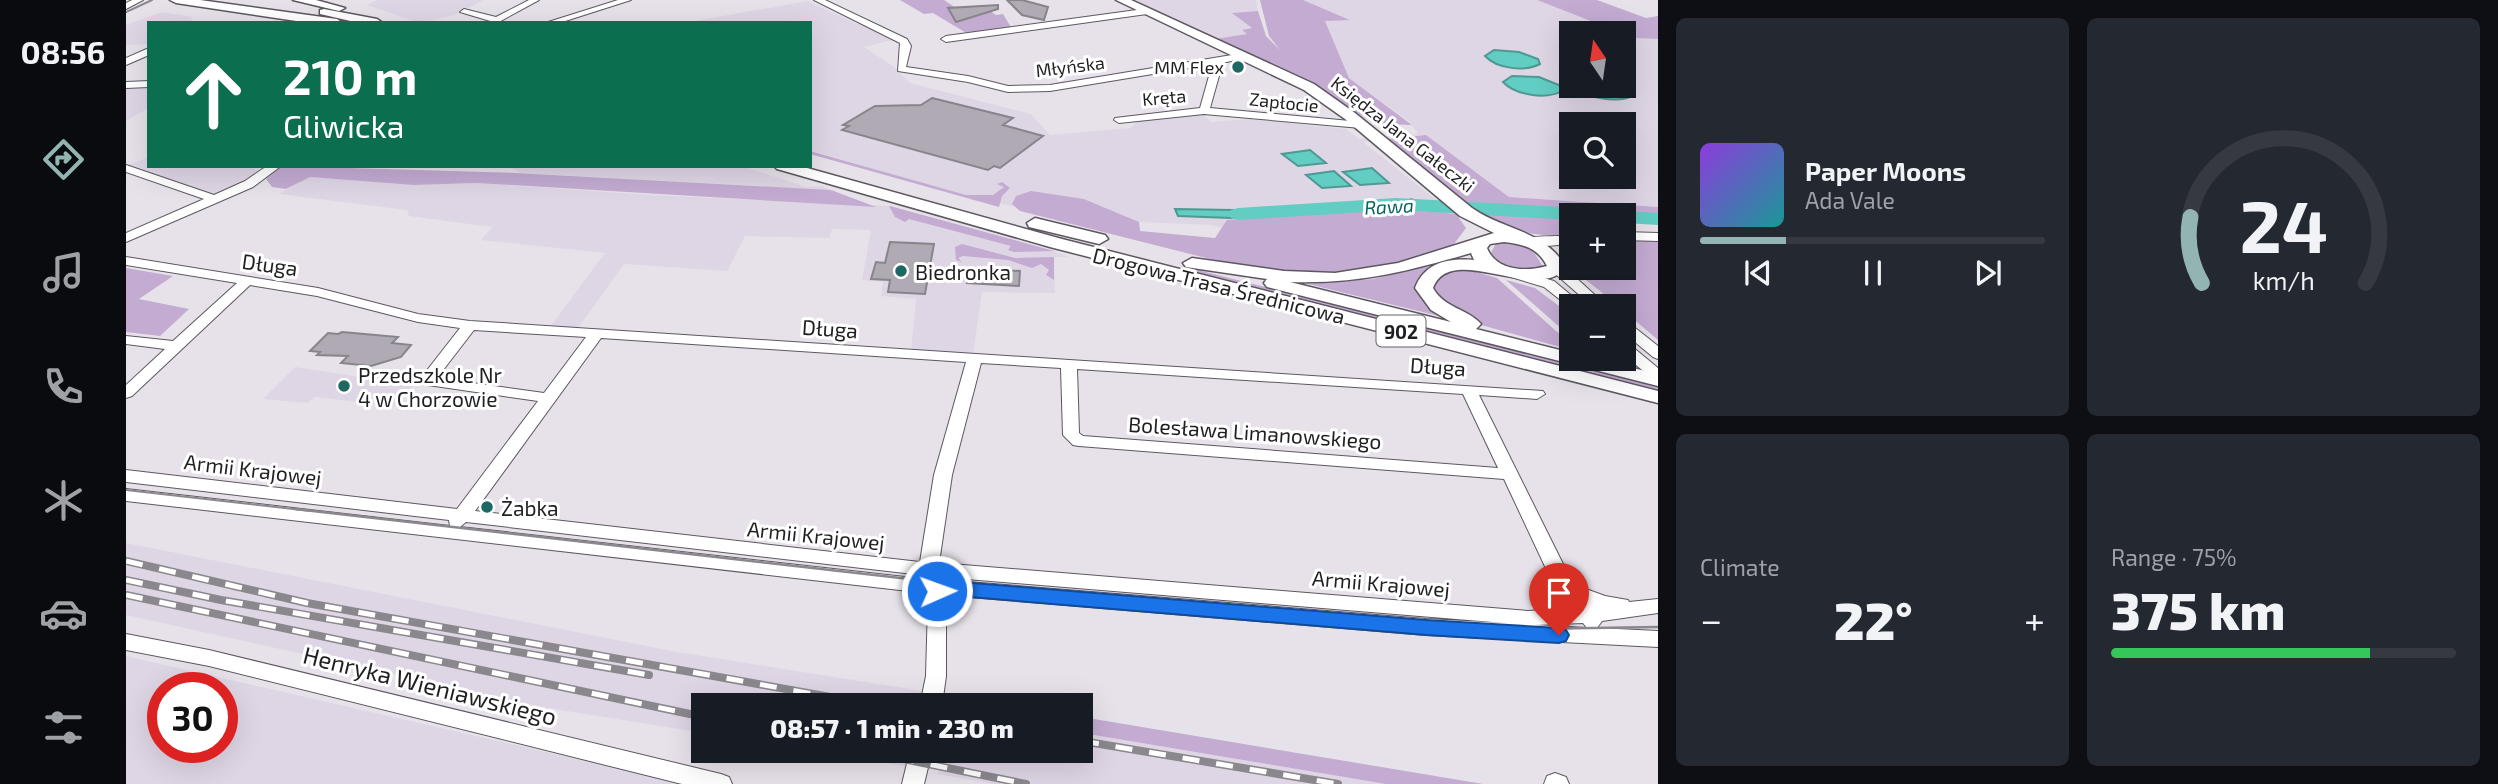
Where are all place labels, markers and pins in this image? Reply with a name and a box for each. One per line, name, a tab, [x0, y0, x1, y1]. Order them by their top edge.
place label: MM Flex	[1154, 56, 1224, 78]
marker: MM Flex	[1230, 59, 1246, 75]
place label: Biedronka	[915, 259, 1011, 284]
marker: Biedronka	[893, 263, 909, 279]
place label: Przedszkole Nr 4 w Chorzowie	[358, 362, 502, 411]
marker: Przedszkole Nr 4 w Chorzowie	[336, 378, 352, 394]
place label: Żabka	[501, 495, 559, 520]
marker: Żabka	[479, 499, 495, 515]
pin	[1529, 563, 1589, 635]

